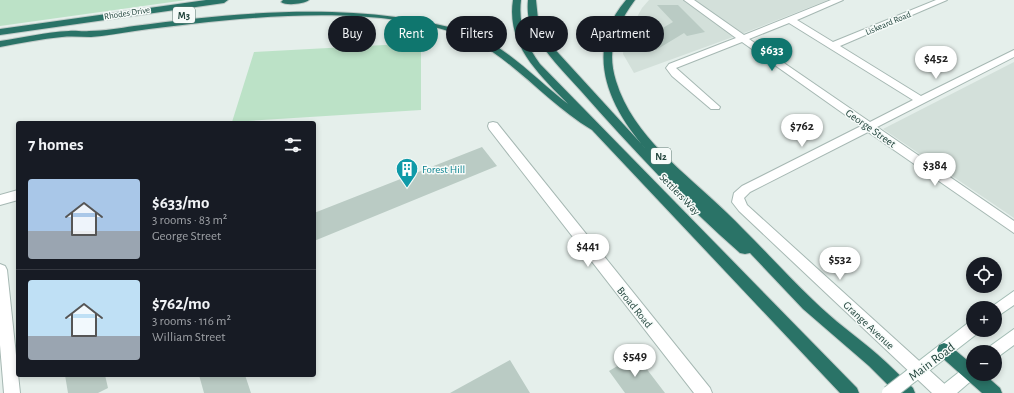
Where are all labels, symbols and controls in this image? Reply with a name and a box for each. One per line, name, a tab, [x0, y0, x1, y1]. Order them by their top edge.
street label: Rhodes Drive	[103, 5, 151, 22]
road number: M3	[173, 7, 195, 23]
street label: Liskeard Road	[864, 10, 913, 37]
chip: Buy	[328, 16, 376, 52]
chip: Rent	[384, 16, 438, 52]
chip: Filters	[446, 16, 507, 52]
chip: New	[515, 16, 568, 52]
chip: Apartment	[576, 16, 664, 52]
pin: $633	[748, 38, 796, 72]
text: $633	[760, 44, 784, 57]
pin: $452	[912, 46, 960, 80]
text: $452	[924, 52, 948, 65]
street label: George Street	[844, 107, 898, 150]
pin: $762	[778, 114, 826, 148]
text: $762	[790, 120, 814, 133]
icon: filters	[282, 134, 304, 156]
text: 7 homes	[28, 136, 84, 153]
road number: N2	[651, 148, 671, 164]
pin: $384	[911, 153, 959, 187]
building icon: Forest Hill	[394, 156, 420, 189]
text: $384	[923, 159, 947, 172]
place label: Forest Hill	[422, 164, 465, 175]
street label: Settlers Way	[657, 171, 702, 218]
text: $633/mo	[152, 194, 209, 211]
icon: home	[60, 195, 108, 243]
text: 3 rooms · 83 m²	[152, 214, 227, 227]
text: George Street	[152, 230, 221, 243]
pin: $441	[564, 234, 612, 268]
text: $441	[576, 240, 600, 253]
pin: $532	[816, 247, 864, 281]
text: $532	[828, 253, 852, 266]
map controls	[966, 257, 1002, 381]
button: locate	[966, 257, 1002, 293]
street label: Broad Road	[615, 285, 655, 330]
text: $762/mo	[152, 295, 210, 312]
icon: home	[60, 296, 108, 344]
street label: Grange Avenue	[841, 299, 896, 351]
button: +	[966, 301, 1002, 337]
text: 3 rooms · 116 m²	[152, 315, 231, 328]
text: William Street	[152, 331, 225, 344]
street label: Main Road	[906, 341, 958, 384]
pin: $549	[611, 344, 659, 378]
button: −	[966, 345, 1002, 381]
text: $549	[623, 350, 647, 363]

